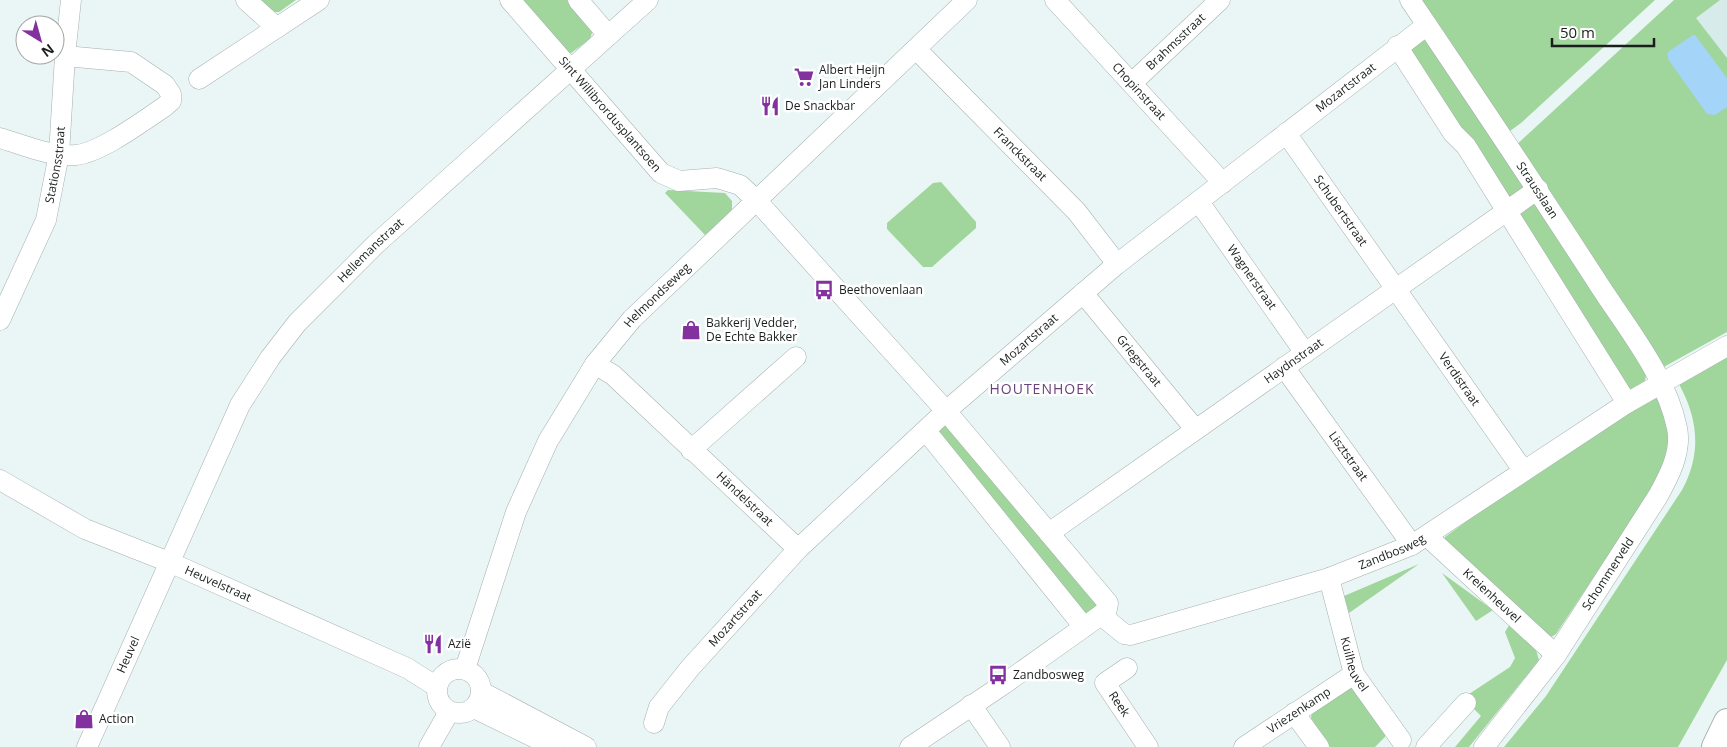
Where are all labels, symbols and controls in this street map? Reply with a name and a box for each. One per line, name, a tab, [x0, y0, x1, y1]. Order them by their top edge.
street label: Brahmsstraat	[1142, 9, 1209, 74]
north arrow	[15, 15, 65, 65]
scale bar	[1552, 15, 1654, 47]
text: 50 m	[1560, 22, 1595, 42]
text: N	[38, 40, 58, 62]
street label: Sint Willibrordusplantsoen	[555, 53, 665, 176]
street label: Chopinstraat	[1108, 59, 1170, 123]
street label: Mozartstraat	[1312, 59, 1379, 116]
place label: Albert Heijn Jan Linders	[818, 61, 885, 92]
supermarket icon: Albert Heijn Jan Linders	[793, 66, 815, 88]
restaurant icon: De Snackbar	[759, 95, 781, 117]
place label: De Snackbar	[785, 97, 855, 114]
street label: Franckstraat	[990, 123, 1051, 185]
street label: Stationsstraat	[40, 126, 69, 205]
street label: Strausslaan	[1513, 158, 1563, 222]
street label: Schubertstraat	[1310, 172, 1372, 249]
street label: Hellemanstraat	[333, 214, 407, 286]
street label: Wagnerstraat	[1224, 241, 1281, 313]
street label: Helmondseweg	[619, 258, 694, 331]
bus stop icon: Beethovenlaan	[813, 279, 835, 301]
place label: Beethovenlaan	[839, 281, 923, 298]
street label: Mozartstraat	[996, 309, 1061, 369]
place label: Bakkerij Vedder, De Echte Bakker	[706, 314, 797, 345]
shop icon: Bakkerij Vedder, De Echte Bakker	[680, 319, 702, 341]
street label: Griegstraat	[1113, 331, 1166, 390]
street label: Haydnstraat	[1260, 334, 1326, 387]
street label: Verdistraat	[1435, 349, 1484, 409]
district label: HOUTENHOEK	[989, 379, 1095, 398]
street label: Lisztstraat	[1325, 428, 1372, 484]
street label: Händelstraat	[713, 468, 777, 530]
street label: Zandbosweg	[1356, 529, 1429, 573]
street label: Schommerveld	[1578, 534, 1638, 614]
street label: Heuvelstraat	[182, 561, 254, 606]
street label: Kreienheuvel	[1459, 564, 1525, 626]
street label: Mozartstraat	[704, 585, 765, 650]
street label: Heuvel	[112, 633, 143, 676]
restaurant icon: Azië	[422, 633, 444, 655]
place label: Azië	[448, 635, 471, 652]
street label: Kuilheuvel	[1337, 635, 1373, 695]
bus stop icon: Zandbosweg	[987, 664, 1009, 686]
place label: Zandbosweg	[1013, 666, 1085, 683]
street label: Vriezenkamp	[1264, 683, 1334, 737]
street label: Reek	[1105, 688, 1135, 720]
shop icon: Action	[73, 708, 95, 730]
place label: Action	[99, 710, 134, 727]

